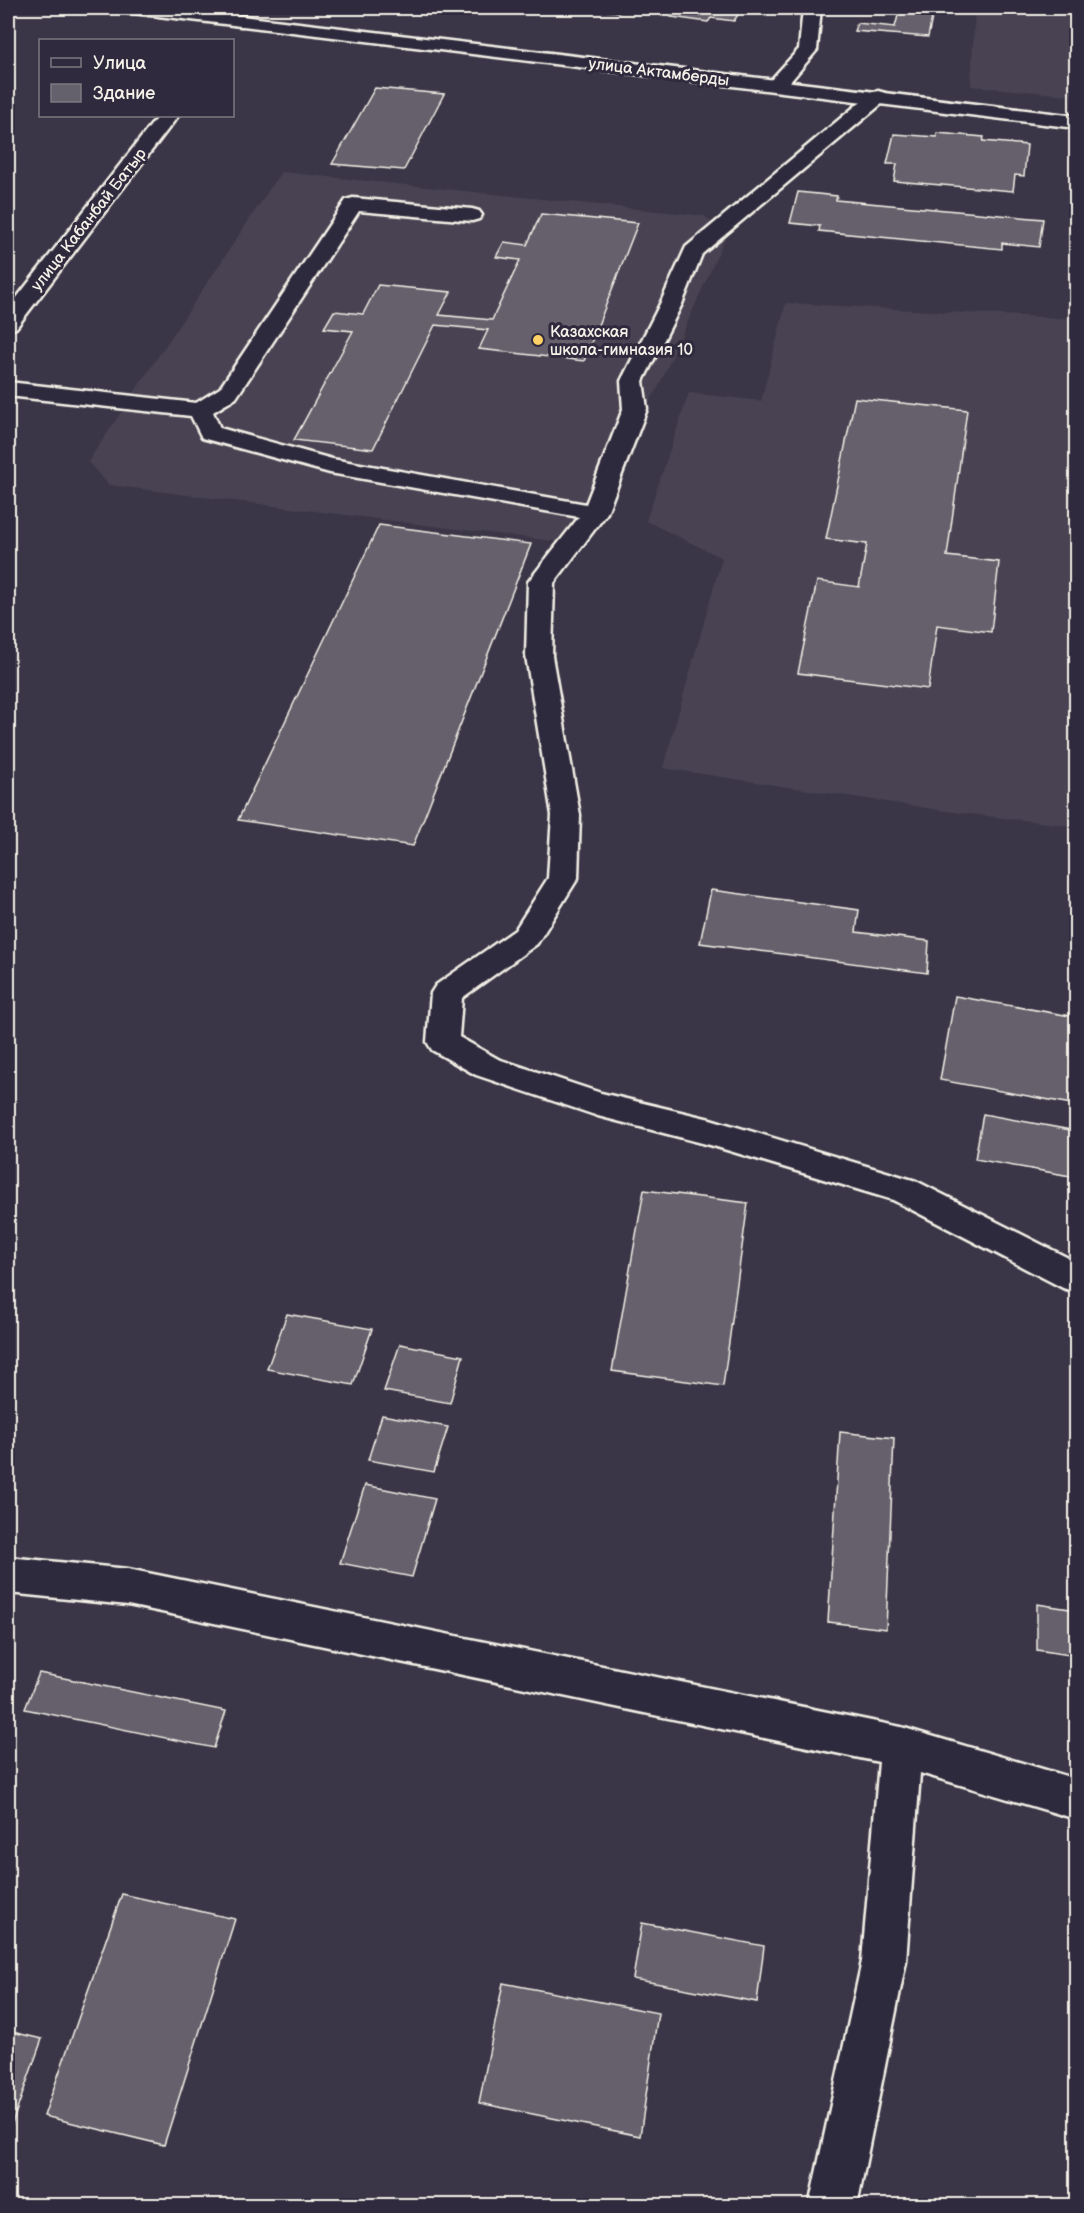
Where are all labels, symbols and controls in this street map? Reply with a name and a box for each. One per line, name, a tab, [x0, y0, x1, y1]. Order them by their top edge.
legend	[39, 39, 234, 117]
text: Улица	[93, 53, 147, 74]
street label: улица Актамберды	[587, 54, 730, 91]
text: Здание	[93, 83, 155, 104]
street label: улица Кабанбай Батыр	[28, 145, 151, 295]
place label: Казахская школа-гимназия 10	[550, 323, 693, 360]
marker: Казахская школа-гимназия 10	[531, 333, 545, 347]

